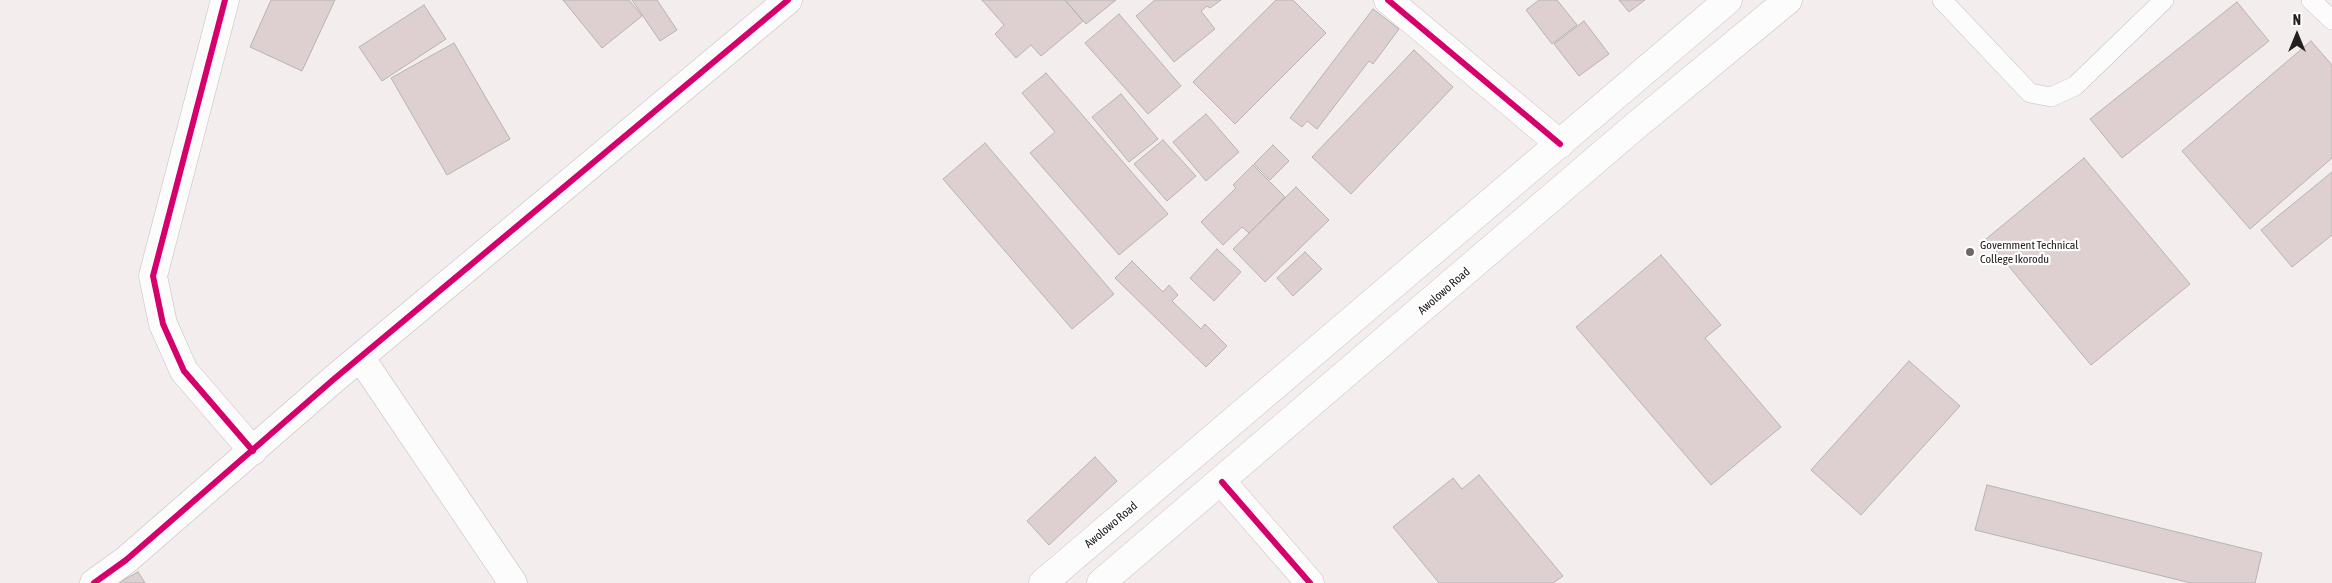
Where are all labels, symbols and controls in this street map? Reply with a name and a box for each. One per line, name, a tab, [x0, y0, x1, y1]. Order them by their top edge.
north arrow	[2272, 10, 2322, 60]
text: N	[2293, 12, 2301, 28]
place label: Government Technical College Ikorodu	[1980, 238, 2078, 266]
marker: Government Technical College Ikorodu	[1964, 246, 1976, 258]
street label: Awolowo Road	[1415, 264, 1473, 318]
street label: Awolowo Road	[1082, 499, 1140, 551]

